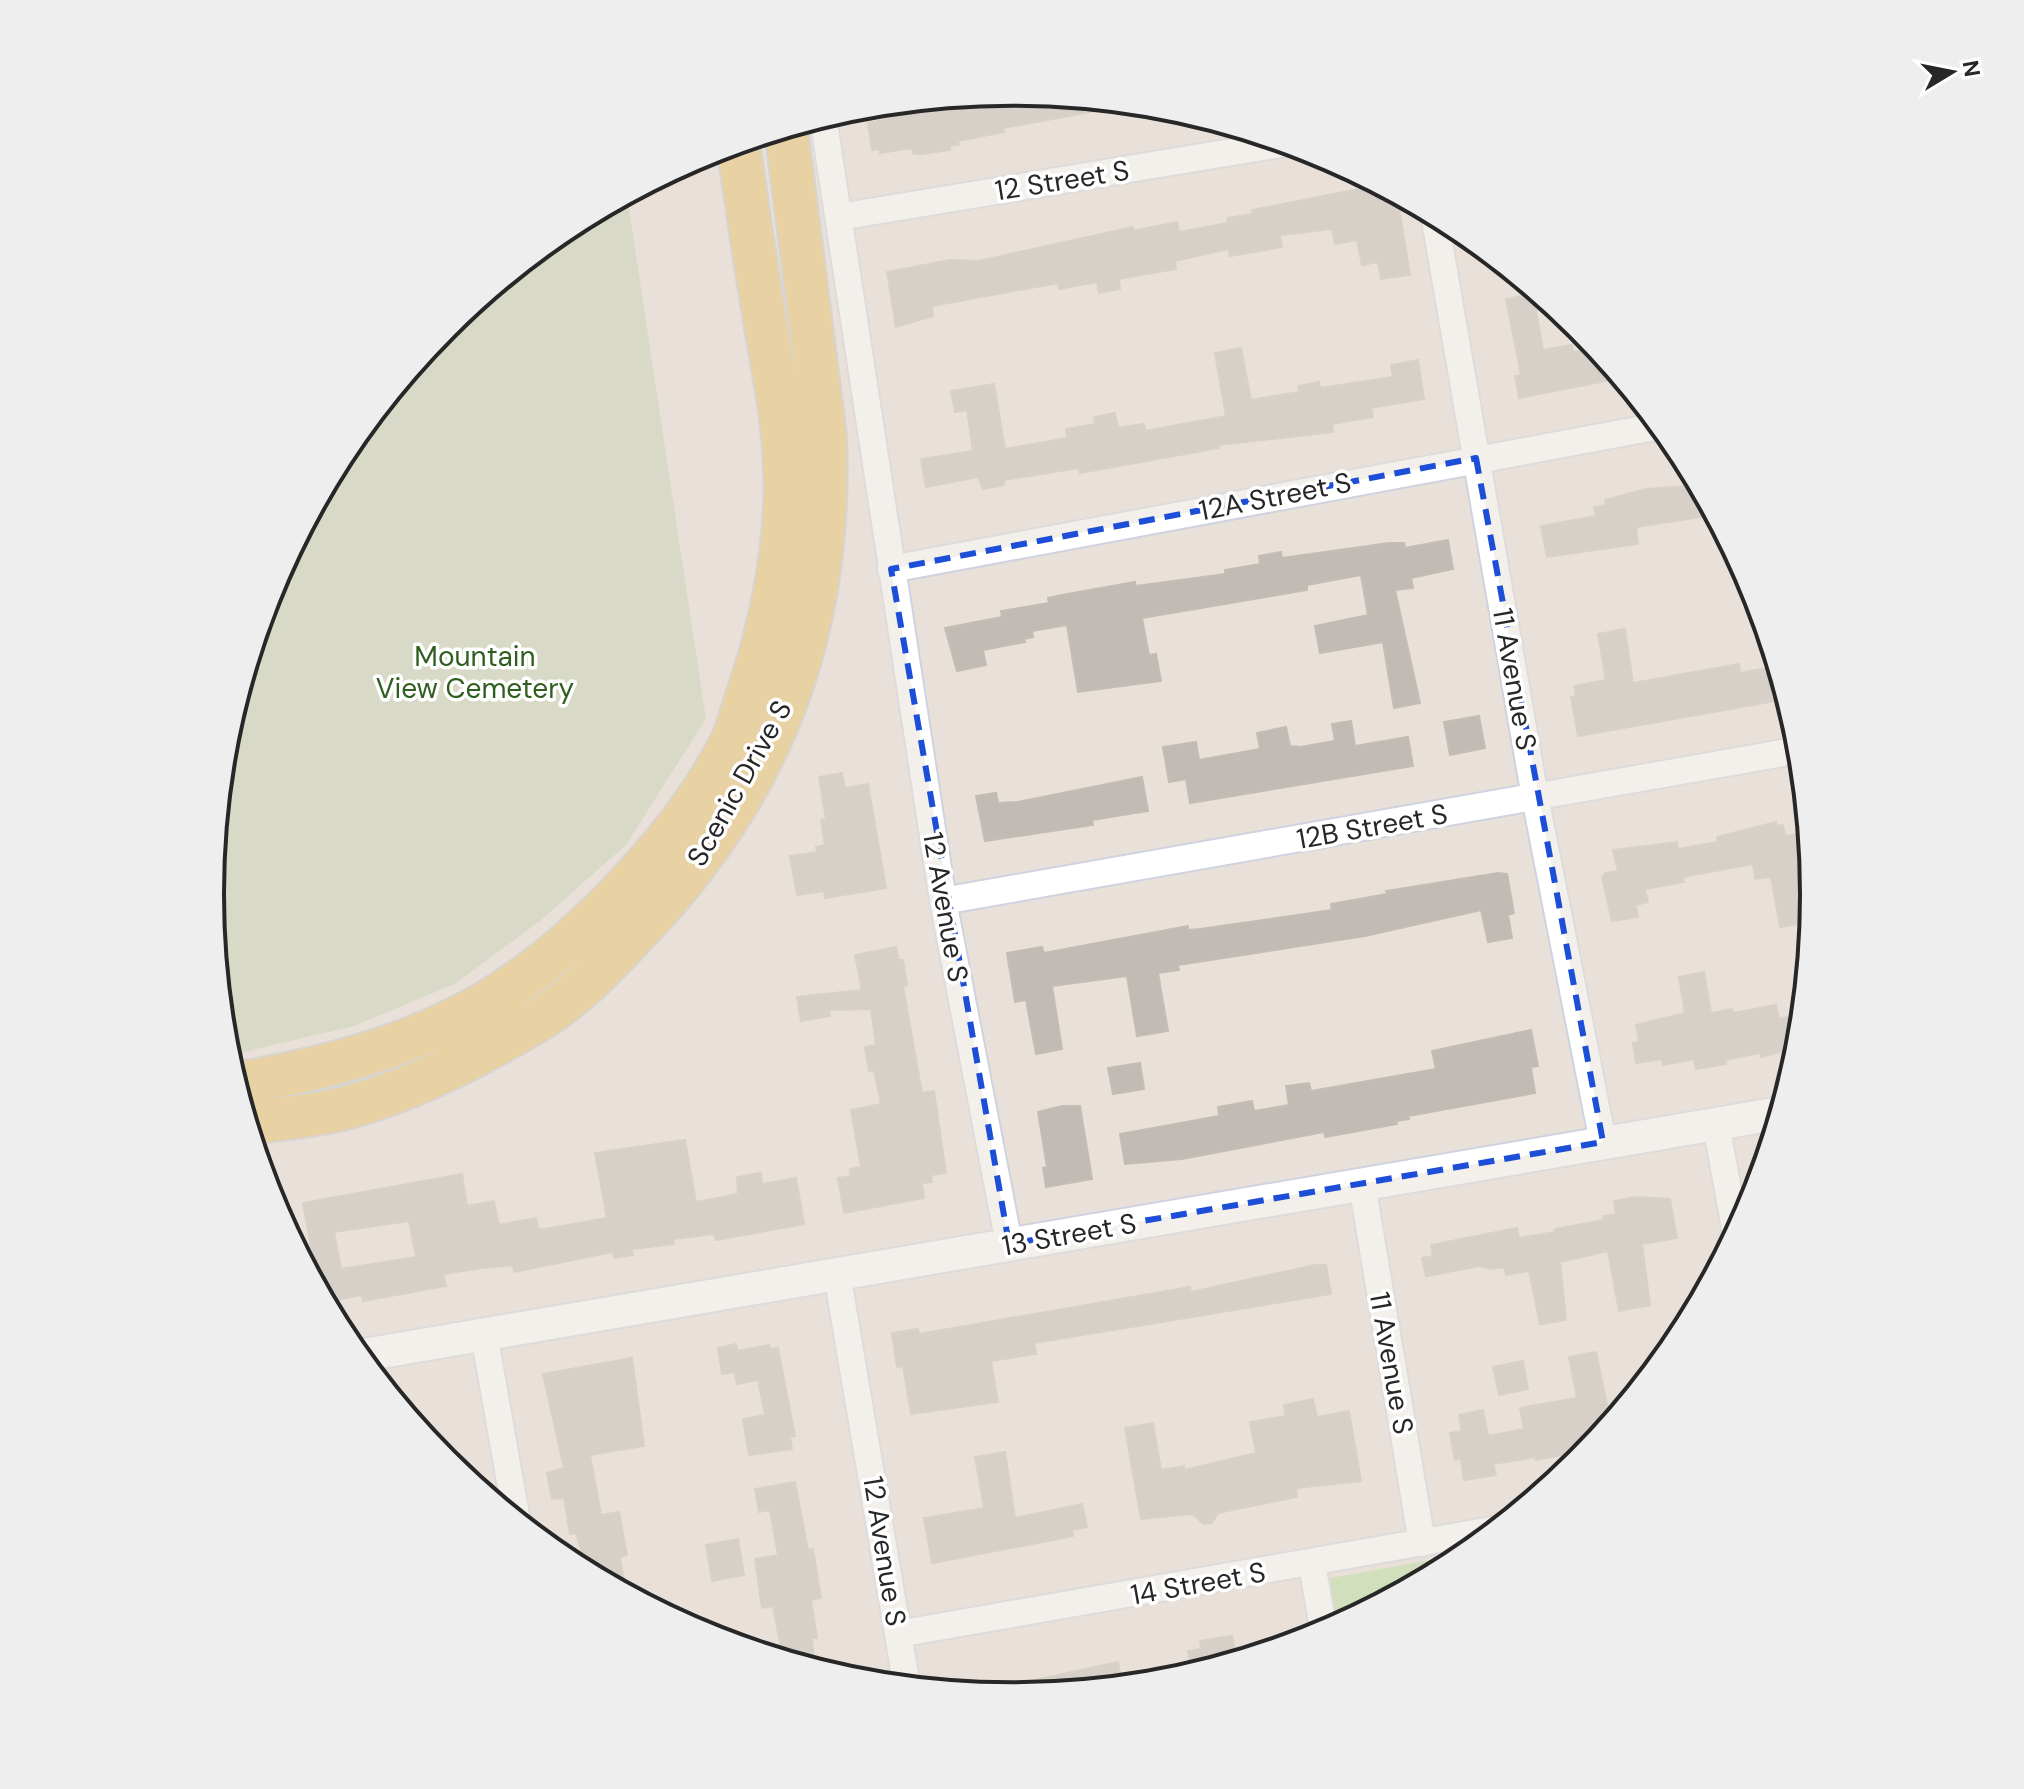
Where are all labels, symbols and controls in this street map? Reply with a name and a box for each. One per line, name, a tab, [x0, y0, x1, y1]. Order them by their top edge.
north arrow	[1912, 32, 1992, 112]
text: N	[1956, 58, 1987, 79]
street label: 12 Street S	[992, 152, 1132, 209]
street label: 12A Street S	[1196, 464, 1354, 529]
street label: 11 Avenue S	[1484, 605, 1545, 753]
park label: Mountain View Cemetery	[376, 638, 574, 707]
street label: Scenic Drive S	[679, 694, 800, 873]
street label: 12B Street S	[1294, 795, 1450, 858]
street label: 12 Avenue S	[914, 829, 977, 985]
street label: 13 Street S	[999, 1204, 1139, 1265]
street label: 11 Avenue S	[1361, 1289, 1422, 1437]
street label: 12 Avenue S	[854, 1474, 915, 1629]
street label: 14 Street S	[1128, 1553, 1268, 1614]

